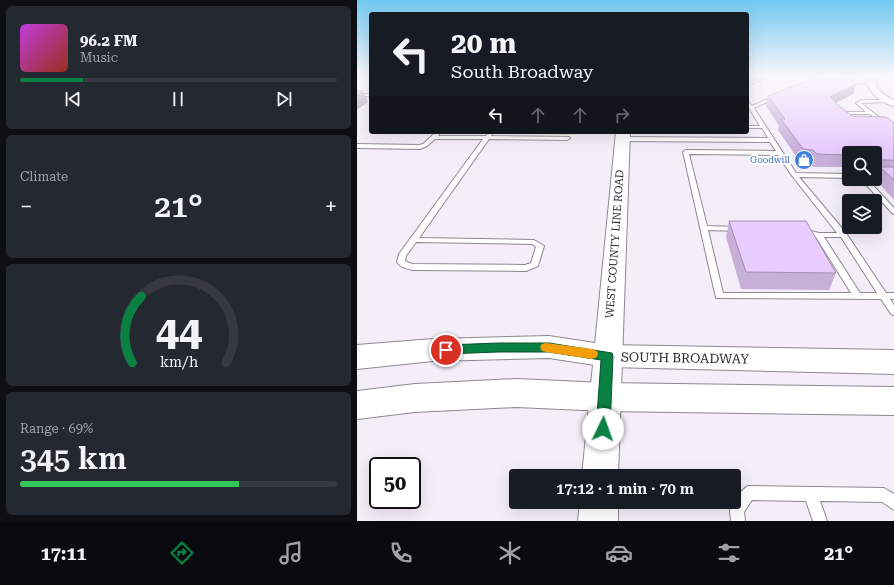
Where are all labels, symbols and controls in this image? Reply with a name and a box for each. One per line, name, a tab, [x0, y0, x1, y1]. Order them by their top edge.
text: 20 m	[451, 27, 516, 60]
icon: left	[385, 28, 437, 80]
text: 96.2 FM	[80, 32, 137, 50]
text: Music	[80, 50, 118, 65]
text: South Broadway	[451, 61, 593, 82]
icon: previous	[62, 88, 84, 110]
icon: pause	[167, 88, 189, 110]
icon: next	[273, 88, 295, 110]
icon: left	[485, 104, 507, 126]
icon: ahead	[527, 104, 549, 126]
icon: ahead	[569, 104, 591, 126]
icon: right	[611, 104, 633, 126]
map controls	[842, 146, 882, 234]
button: search	[842, 146, 882, 186]
shop icon: Goodwill	[793, 149, 815, 171]
place label: Goodwill	[750, 155, 790, 165]
text: Climate	[20, 169, 68, 184]
street label: WEST COUNTY LINE ROAD	[603, 169, 627, 319]
text: 21°	[154, 189, 203, 224]
text: −	[20, 194, 32, 219]
text: +	[325, 194, 337, 219]
button: layers	[842, 194, 882, 234]
text: 44	[155, 307, 202, 356]
pin	[429, 333, 463, 367]
icon: arrive	[435, 339, 457, 361]
street label: SOUTH BROADWAY	[621, 349, 749, 367]
text: km/h	[159, 353, 198, 369]
position arrow	[582, 408, 624, 450]
text: Range · 69%	[20, 421, 93, 436]
text: 345 km	[20, 441, 127, 476]
speed limit sign: 50	[369, 457, 421, 509]
text: 17:12 · 1 min · 70 m	[556, 480, 694, 498]
icon: directions	[168, 539, 196, 567]
icon: music	[277, 539, 305, 567]
icon: phone	[387, 539, 415, 567]
icon: climate	[496, 539, 524, 567]
icon: car	[605, 539, 633, 567]
icon: filters	[715, 539, 743, 567]
text: 17:11	[41, 543, 87, 564]
text: 21°	[824, 543, 853, 564]

